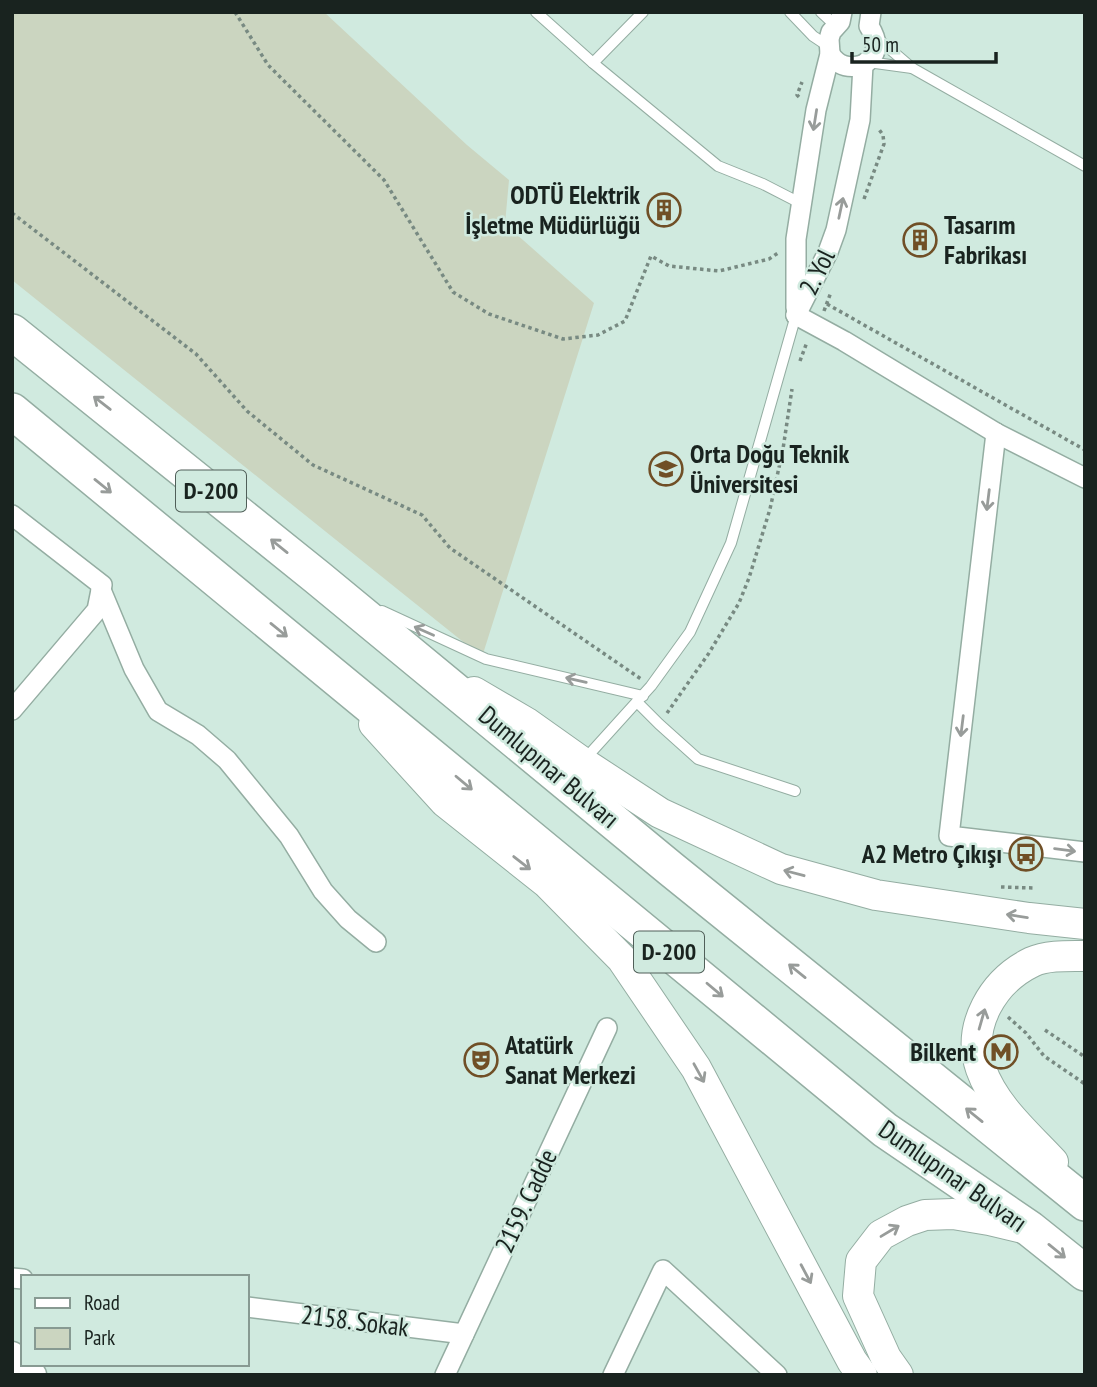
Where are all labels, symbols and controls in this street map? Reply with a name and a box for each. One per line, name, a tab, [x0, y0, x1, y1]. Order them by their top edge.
scale bar	[852, 21, 996, 65]
text: 50 m	[862, 31, 899, 58]
one-way arrow	[808, 108, 821, 131]
place label: ODTÜ Elektrik İşletme Müdürlüğü	[465, 178, 640, 241]
building icon: ODTÜ Elektrik İşletme Müdürlüğü	[645, 191, 683, 229]
one-way arrow	[835, 197, 848, 220]
place label: Tasarım Fabrikası	[944, 208, 1027, 271]
building icon: Tasarım Fabrikası	[901, 221, 939, 259]
street label: 2. Yol	[791, 244, 842, 300]
one-way arrow	[94, 396, 112, 411]
place label: Orta Doğu Teknik Üniversitesi	[690, 437, 849, 500]
school or university icon: Orta Doğu Teknik Üniversitesi	[647, 450, 685, 488]
road number: D-200	[176, 470, 246, 512]
one-way arrow	[93, 478, 111, 493]
one-way arrow	[981, 489, 994, 511]
one-way arrow	[271, 539, 289, 554]
one-way arrow	[269, 622, 287, 638]
one-way arrow	[414, 624, 435, 637]
one-way arrow	[565, 673, 588, 686]
street label: Dumlupınar Bulvarı	[472, 698, 626, 835]
one-way arrow	[955, 715, 968, 737]
one-way arrow	[455, 775, 473, 791]
bus stop icon: A2 Metro Çıkışı	[1007, 835, 1045, 873]
place label: A2 Metro Çıkışı	[861, 837, 1002, 870]
one-way arrow	[1054, 843, 1076, 856]
one-way arrow	[513, 856, 531, 871]
one-way arrow	[783, 866, 806, 879]
one-way arrow	[1006, 909, 1029, 922]
road number: D-200	[634, 932, 704, 972]
one-way arrow	[789, 964, 807, 979]
one-way arrow	[706, 982, 724, 998]
one-way arrow	[977, 1008, 990, 1030]
place label: Atatürk Sanat Merkezi	[504, 1028, 636, 1091]
metro station icon: Bilkent	[982, 1033, 1020, 1071]
place label: Bilkent	[910, 1035, 976, 1068]
theatre icon: Atatürk Sanat Merkezi	[462, 1041, 500, 1079]
one-way arrow	[692, 1063, 706, 1083]
one-way arrow	[966, 1107, 984, 1122]
street label: Dumlupınar Bulvarı	[873, 1112, 1034, 1239]
street label: 2159. Cadde	[487, 1144, 564, 1258]
one-way arrow	[879, 1224, 899, 1238]
one-way arrow	[1048, 1244, 1066, 1259]
one-way arrow	[800, 1263, 813, 1284]
legend	[21, 1275, 248, 1366]
text: Road	[84, 1289, 120, 1316]
street label: 2158. Sokak	[299, 1298, 411, 1343]
text: Park	[84, 1324, 115, 1351]

